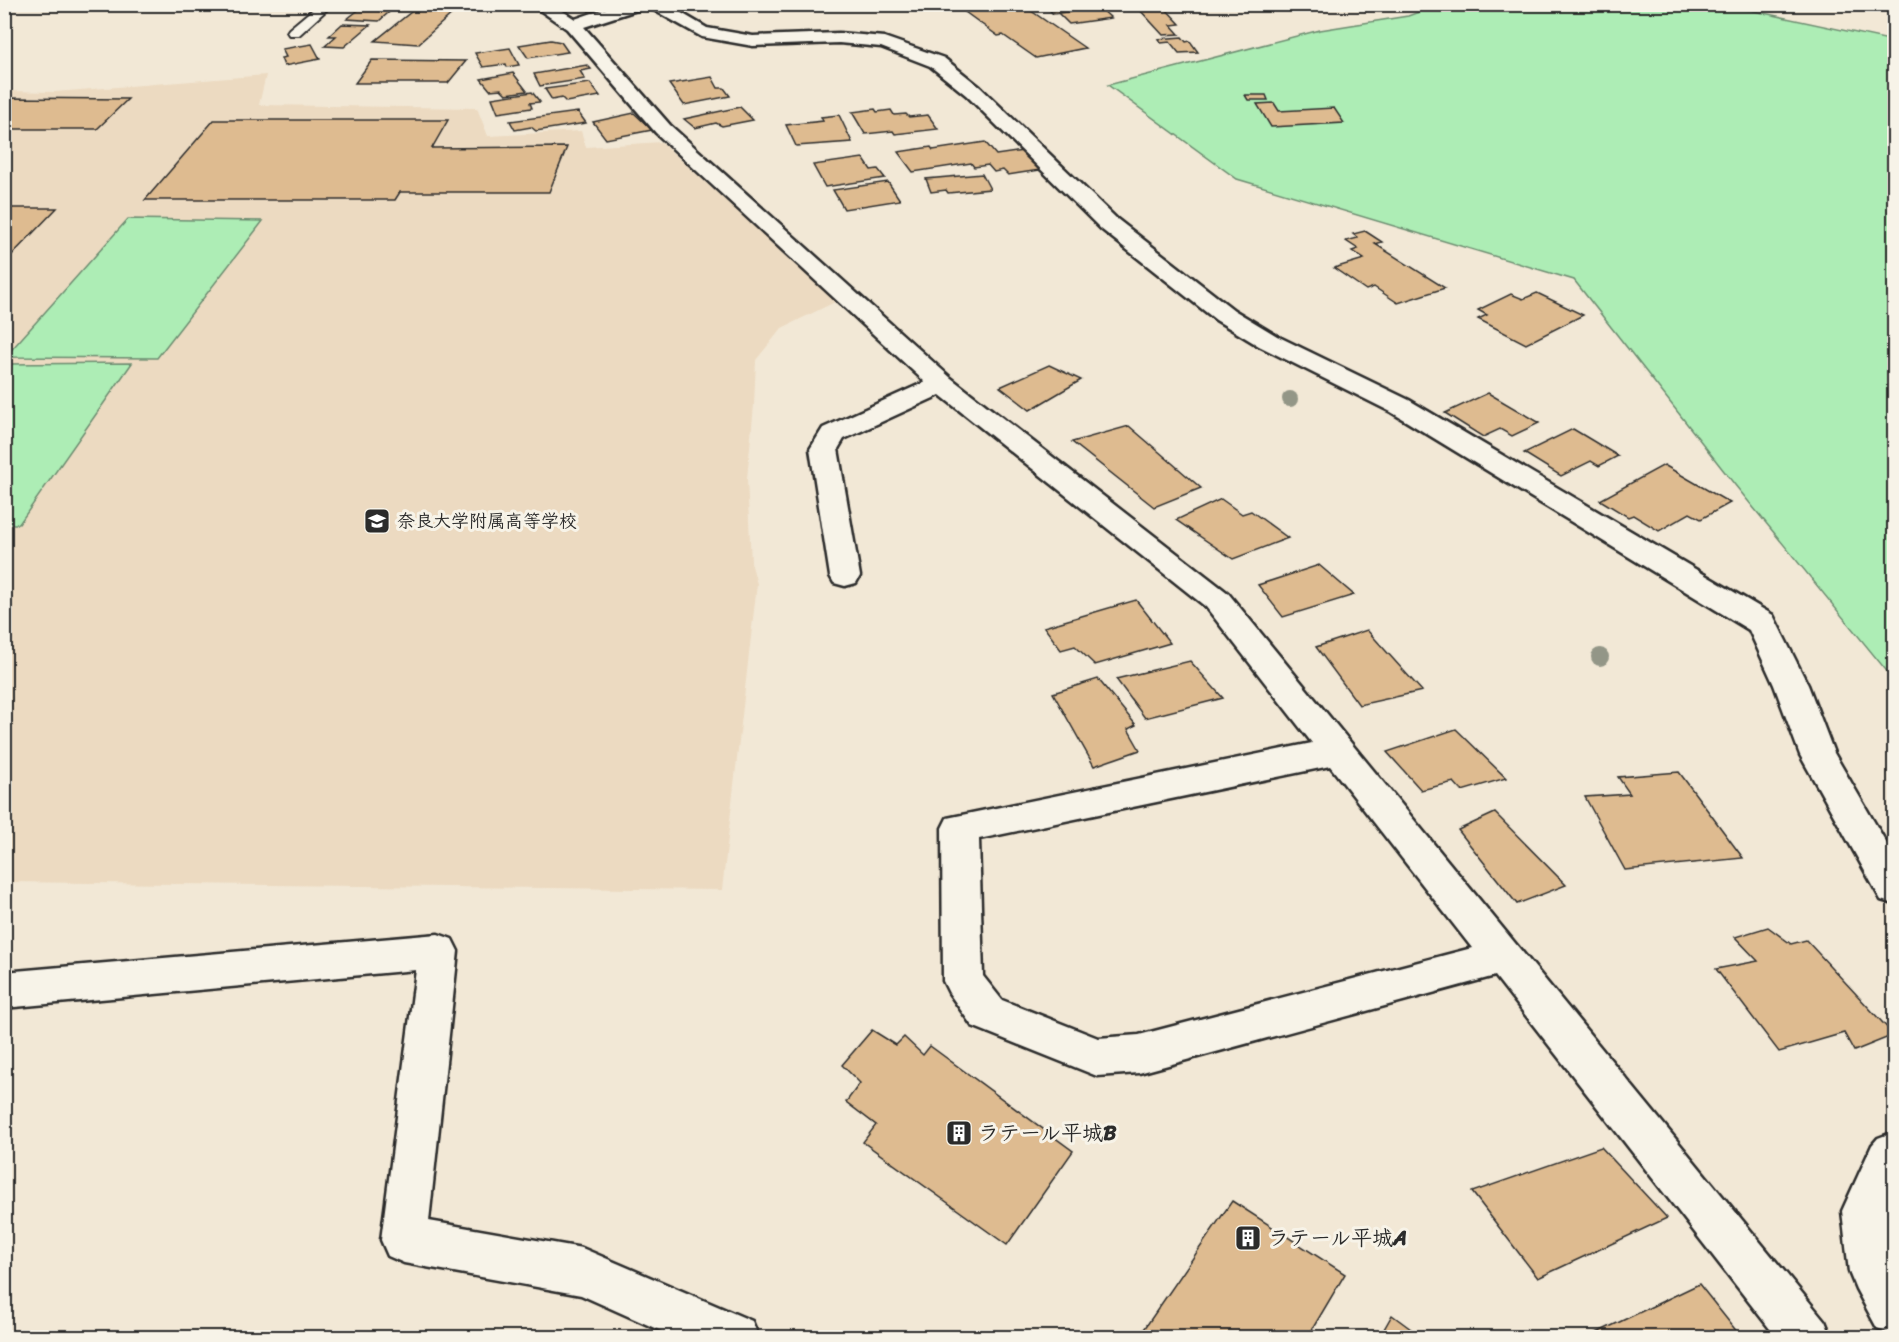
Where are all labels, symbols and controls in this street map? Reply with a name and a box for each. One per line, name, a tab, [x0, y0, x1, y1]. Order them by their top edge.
place label: 奈良大学附属高等学校	[397, 505, 577, 537]
school or university icon: 奈良大学附属高等学校	[362, 506, 392, 536]
place label: ラテール平城B	[978, 1114, 1117, 1152]
building icon: ラテール平城B	[944, 1118, 974, 1148]
place label: ラテール平城A	[1268, 1219, 1407, 1257]
building icon: ラテール平城A	[1233, 1223, 1263, 1253]

